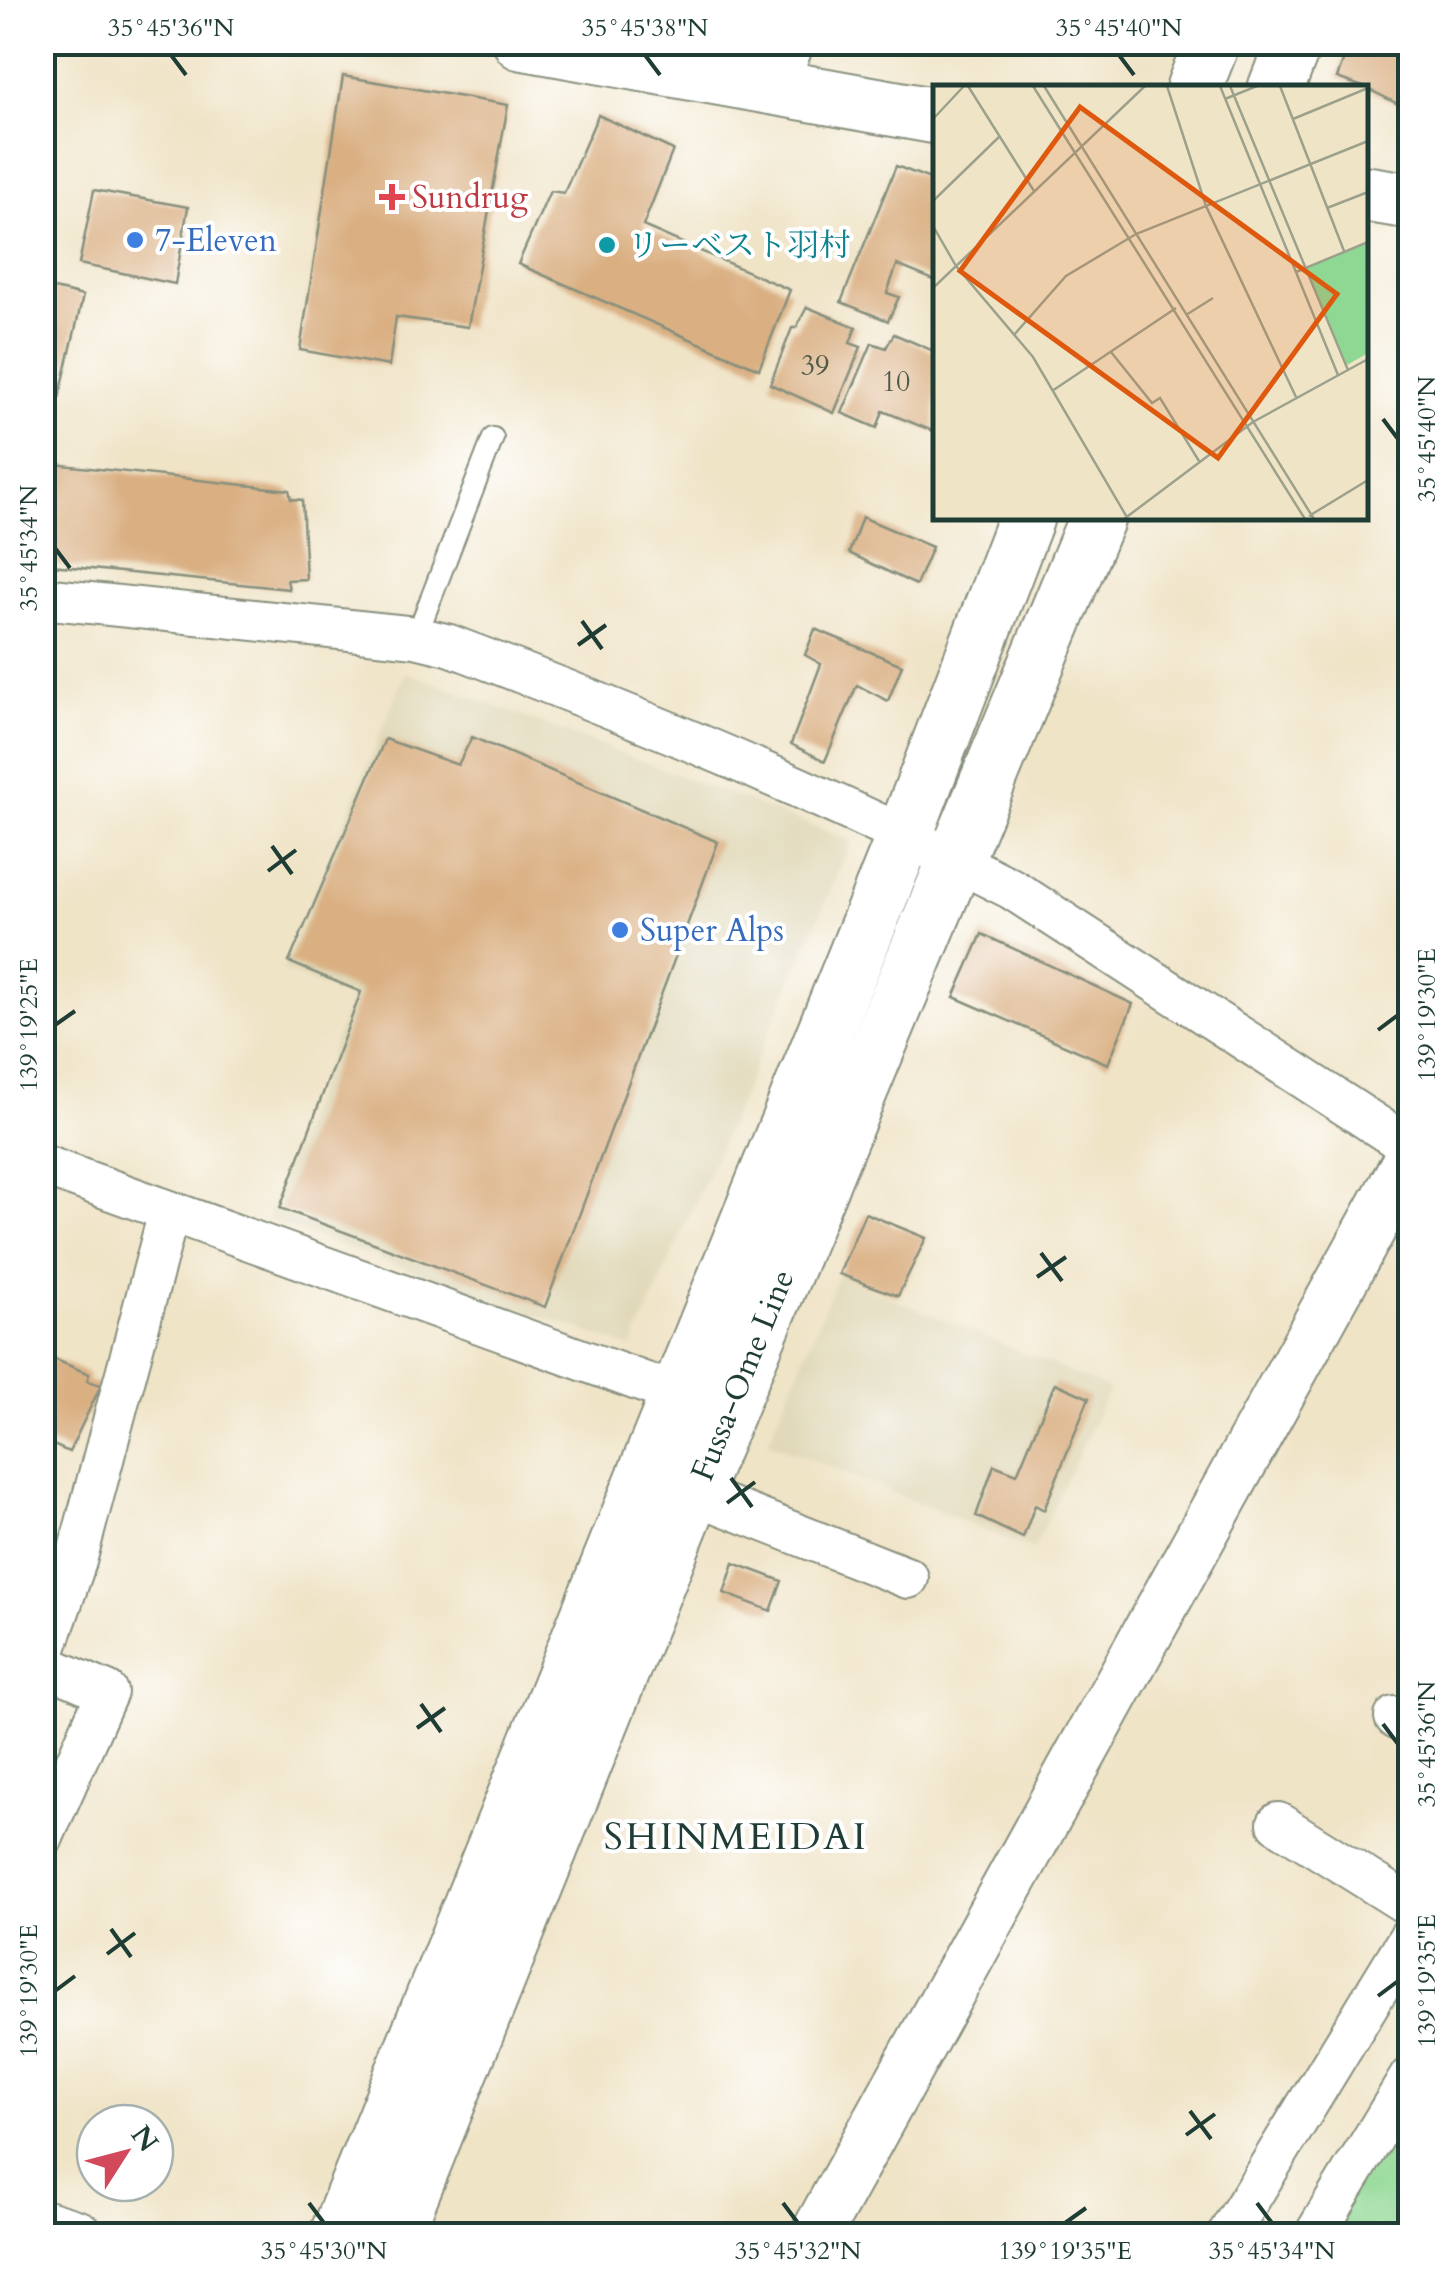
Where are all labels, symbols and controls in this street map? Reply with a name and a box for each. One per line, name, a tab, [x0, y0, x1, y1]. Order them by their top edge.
text: 35°45'36"N	[108, 11, 234, 45]
text: 35°45'38"N	[582, 11, 708, 45]
text: 35°45'40"N	[1056, 11, 1182, 45]
inset map	[933, 85, 1368, 520]
place label: Sundrug	[412, 176, 528, 220]
marker: Sundrug	[381, 186, 403, 208]
place label: 7-Eleven	[155, 219, 277, 263]
place label: リーベスト羽村	[627, 224, 851, 268]
marker: 7-Eleven	[124, 229, 146, 251]
marker: リーベスト羽村	[596, 234, 618, 256]
house number: 39	[801, 347, 829, 385]
house number: 10	[882, 363, 910, 401]
text: 35°45'40"N	[1410, 376, 1444, 502]
text: 35°45'34"N	[12, 485, 46, 611]
place label: Super Alps	[640, 909, 784, 953]
marker: Super Alps	[609, 919, 631, 941]
text: 139°19'30"E	[1410, 948, 1444, 1082]
text: 139°19'25"E	[12, 958, 46, 1092]
street label: Fussa-Ome Line	[681, 1263, 805, 1488]
text: 35°45'36"N	[1410, 1681, 1444, 1807]
district label: SHINMEIDAI	[604, 1811, 868, 1863]
text: 139°19'35"E	[1410, 1914, 1444, 2048]
text: 139°19'30"E	[12, 1924, 46, 2058]
north arrow	[75, 2103, 175, 2203]
text: N	[122, 2118, 167, 2160]
text: 35°45'30"N	[261, 2234, 387, 2268]
text: 35°45'32"N	[735, 2234, 861, 2268]
text: 139°19'35"E	[998, 2234, 1132, 2268]
text: 35°45'34"N	[1209, 2234, 1335, 2268]

